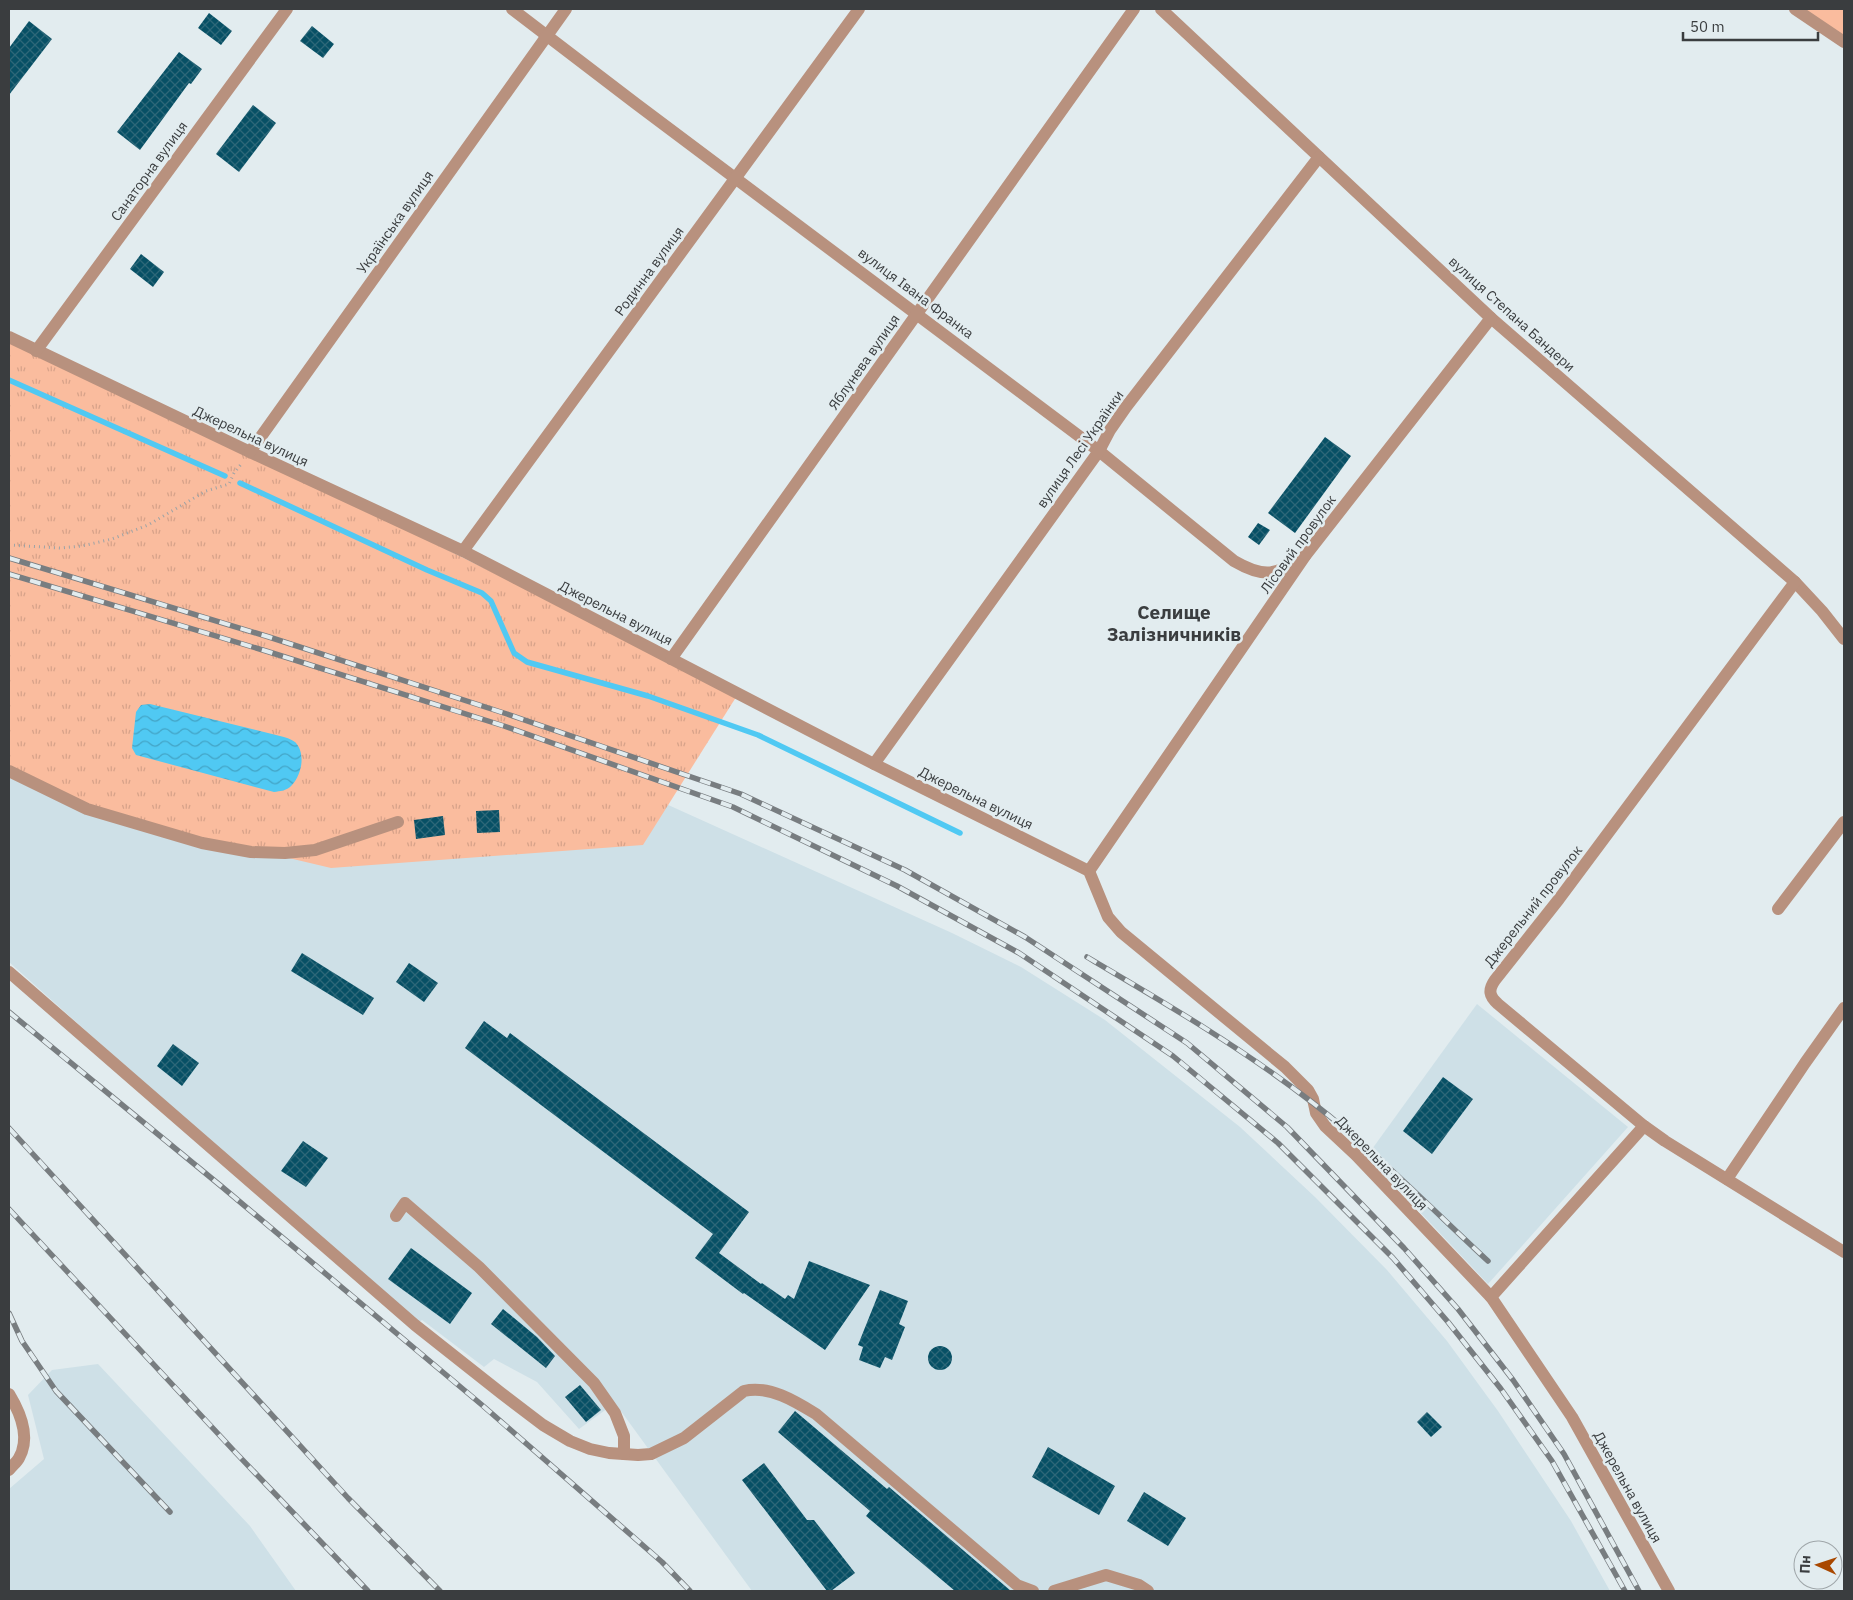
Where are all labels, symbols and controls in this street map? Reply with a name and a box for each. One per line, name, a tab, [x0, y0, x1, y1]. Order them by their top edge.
scale bar	[1683, 10, 1818, 42]
text: 50 m	[1690, 17, 1725, 36]
street label: Санаторна вулиця	[107, 117, 191, 225]
street label: Українська вулиця	[353, 167, 437, 277]
street label: Родинна вулиця	[610, 223, 688, 319]
street label: вулиця Івана Франка	[855, 244, 978, 343]
street label: вулиця Степана Бандери	[1445, 252, 1579, 376]
street label: Яблунева вулиця	[824, 311, 904, 413]
street label: вулиця Лесі Українки	[1033, 387, 1127, 511]
street label: Джерельна вулиця	[191, 401, 311, 471]
street label: Лісовий провулок	[1256, 491, 1340, 597]
street label: Джерельна вулиця	[556, 577, 676, 649]
district label: Селище Залізничників	[1107, 600, 1241, 646]
street label: Джерельна вулиця	[916, 763, 1036, 833]
street label: Джерельний провулок	[1480, 841, 1586, 970]
street label: Джерельна вулиця	[1332, 1112, 1432, 1214]
street label: Джерельна вулиця	[1590, 1428, 1666, 1546]
north arrow	[1793, 1540, 1843, 1590]
text: Пн	[1796, 1555, 1814, 1574]

